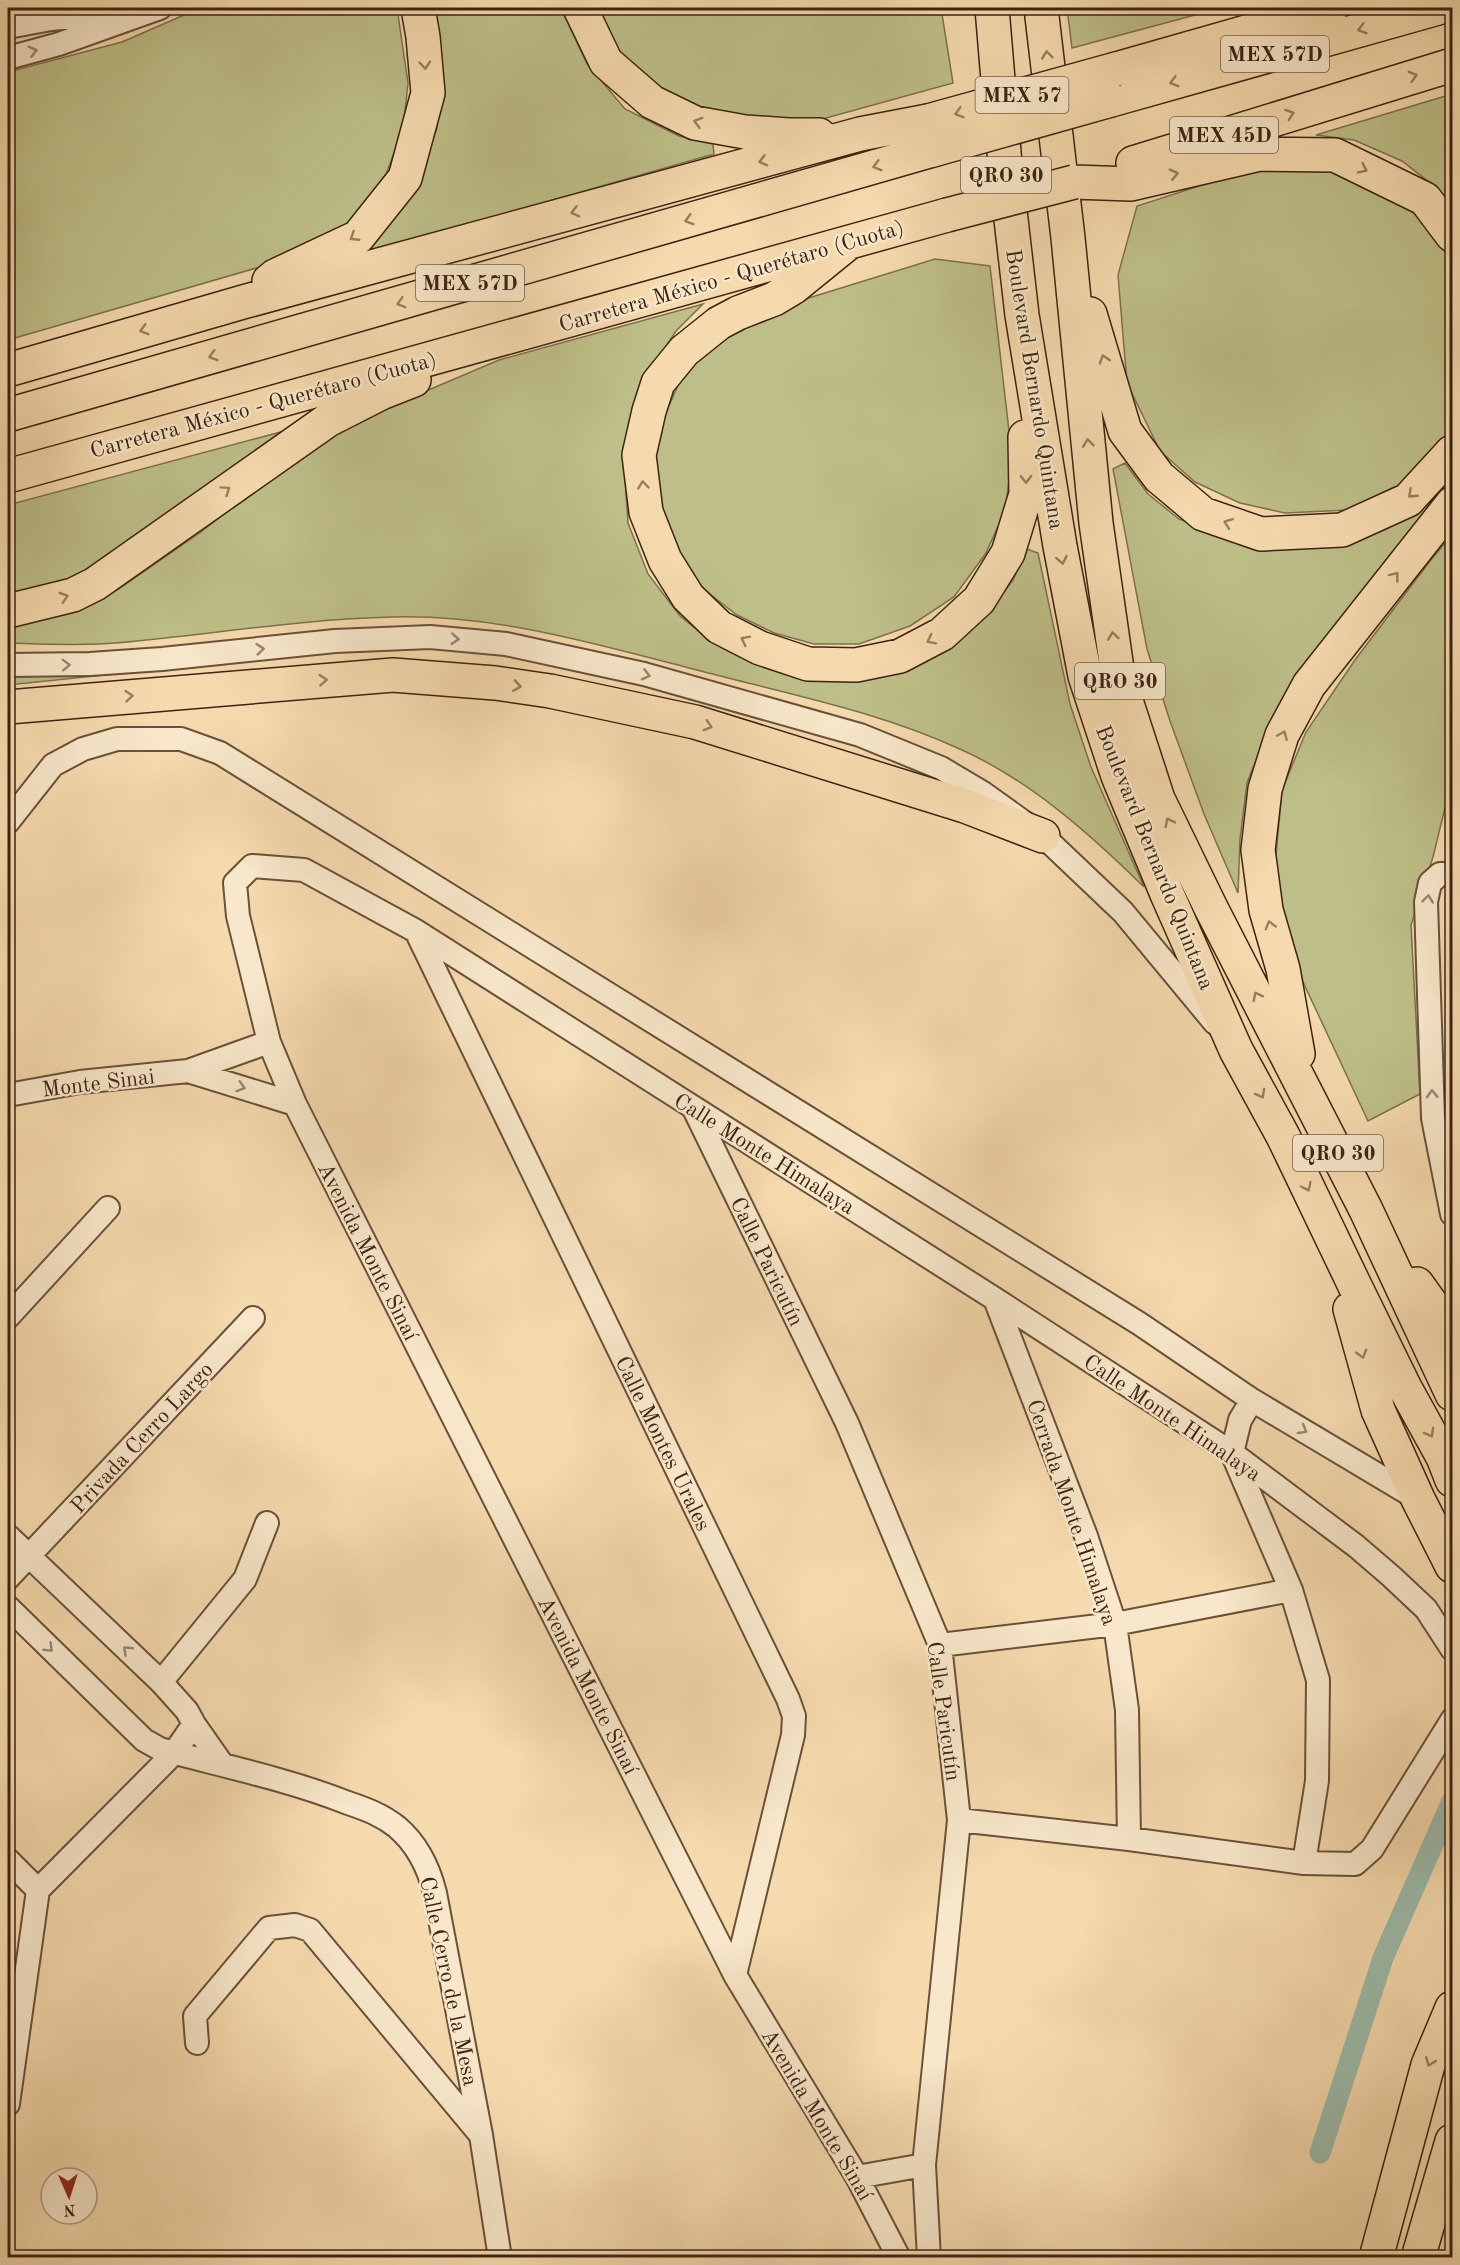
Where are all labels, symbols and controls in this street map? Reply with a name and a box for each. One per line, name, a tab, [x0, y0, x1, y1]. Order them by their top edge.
one-way arrow	[1357, 22, 1368, 34]
road number: MEX 57D	[1221, 36, 1329, 72]
one-way arrow	[27, 46, 38, 58]
one-way arrow	[1041, 50, 1054, 59]
one-way arrow	[419, 61, 432, 70]
one-way arrow	[1407, 71, 1418, 83]
one-way arrow	[1169, 75, 1180, 87]
road number: MEX 57	[976, 77, 1068, 113]
one-way arrow	[954, 106, 965, 118]
one-way arrow	[1284, 109, 1295, 121]
one-way arrow	[693, 117, 703, 130]
road number: MEX 45D	[1170, 117, 1278, 153]
one-way arrow	[758, 153, 768, 166]
road number: QRO 30	[961, 157, 1051, 193]
one-way arrow	[872, 159, 882, 171]
one-way arrow	[1357, 162, 1368, 173]
one-way arrow	[1168, 169, 1178, 182]
one-way arrow	[570, 204, 580, 217]
one-way arrow	[684, 213, 695, 225]
street label: Carretera México - Querétaro (Cuota)	[557, 217, 907, 337]
one-way arrow	[349, 230, 360, 241]
street label: Boulevard Bernardo Quintana	[1001, 248, 1067, 531]
road number: MEX 57D	[416, 265, 524, 301]
one-way arrow	[396, 295, 406, 308]
one-way arrow	[139, 323, 150, 335]
street label: Carretera México - Querétaro (Cuota)	[88, 349, 439, 463]
one-way arrow	[208, 349, 219, 361]
one-way arrow	[1099, 354, 1111, 365]
one-way arrow	[1082, 438, 1095, 447]
one-way arrow	[1019, 474, 1032, 483]
one-way arrow	[637, 480, 649, 490]
one-way arrow	[219, 486, 230, 497]
one-way arrow	[1408, 487, 1419, 498]
one-way arrow	[1223, 517, 1234, 530]
one-way arrow	[1055, 554, 1068, 564]
one-way arrow	[1387, 572, 1398, 583]
one-way arrow	[58, 592, 69, 605]
one-way arrow	[450, 632, 459, 645]
one-way arrow	[1107, 632, 1119, 641]
one-way arrow	[927, 633, 937, 644]
one-way arrow	[741, 636, 752, 647]
one-way arrow	[256, 643, 265, 656]
one-way arrow	[61, 658, 70, 671]
road number: QRO 30	[1075, 663, 1165, 699]
one-way arrow	[641, 668, 651, 681]
one-way arrow	[318, 673, 327, 686]
one-way arrow	[512, 680, 522, 692]
one-way arrow	[124, 690, 133, 703]
one-way arrow	[702, 719, 713, 731]
street label: Boulevard Bernardo Quintana	[1091, 722, 1217, 993]
one-way arrow	[1276, 730, 1288, 741]
one-way arrow	[1165, 818, 1177, 829]
one-way arrow	[1421, 895, 1434, 904]
one-way arrow	[1265, 921, 1277, 931]
one-way arrow	[1253, 992, 1264, 1002]
street label: Monte Sinai	[41, 1066, 156, 1102]
one-way arrow	[235, 1080, 246, 1092]
one-way arrow	[1254, 1088, 1265, 1099]
street label: Calle Monte Himalaya	[670, 1090, 858, 1219]
one-way arrow	[1426, 1090, 1439, 1099]
road number: QRO 30	[1293, 1135, 1383, 1171]
street label: Avenida Monte Sinaí	[313, 1160, 422, 1345]
one-way arrow	[1300, 1180, 1312, 1191]
street label: Calle Paricutín	[726, 1194, 807, 1330]
one-way arrow	[1355, 1348, 1367, 1359]
street label: Calle Monte Himalaya	[1079, 1351, 1265, 1486]
street label: Calle Montes Urales	[610, 1353, 714, 1535]
street label: Privada Cerro Largo	[67, 1359, 218, 1518]
street label: Cerrada Monte Himalaya	[1022, 1397, 1120, 1629]
one-way arrow	[1297, 1422, 1307, 1434]
one-way arrow	[1423, 1427, 1434, 1438]
street label: Avenida Monte Sinaí	[533, 1594, 642, 1779]
one-way arrow	[42, 1640, 53, 1651]
street label: Calle Paricutín	[922, 1640, 964, 1782]
one-way arrow	[124, 1646, 134, 1657]
street label: Calle Cerro de la Mesa	[415, 1875, 481, 2088]
street label: Avenida Monte Sinaí	[756, 2025, 877, 2206]
one-way arrow	[1425, 2056, 1437, 2067]
north arrow	[39, 2166, 99, 2226]
text: N	[62, 2201, 76, 2217]

